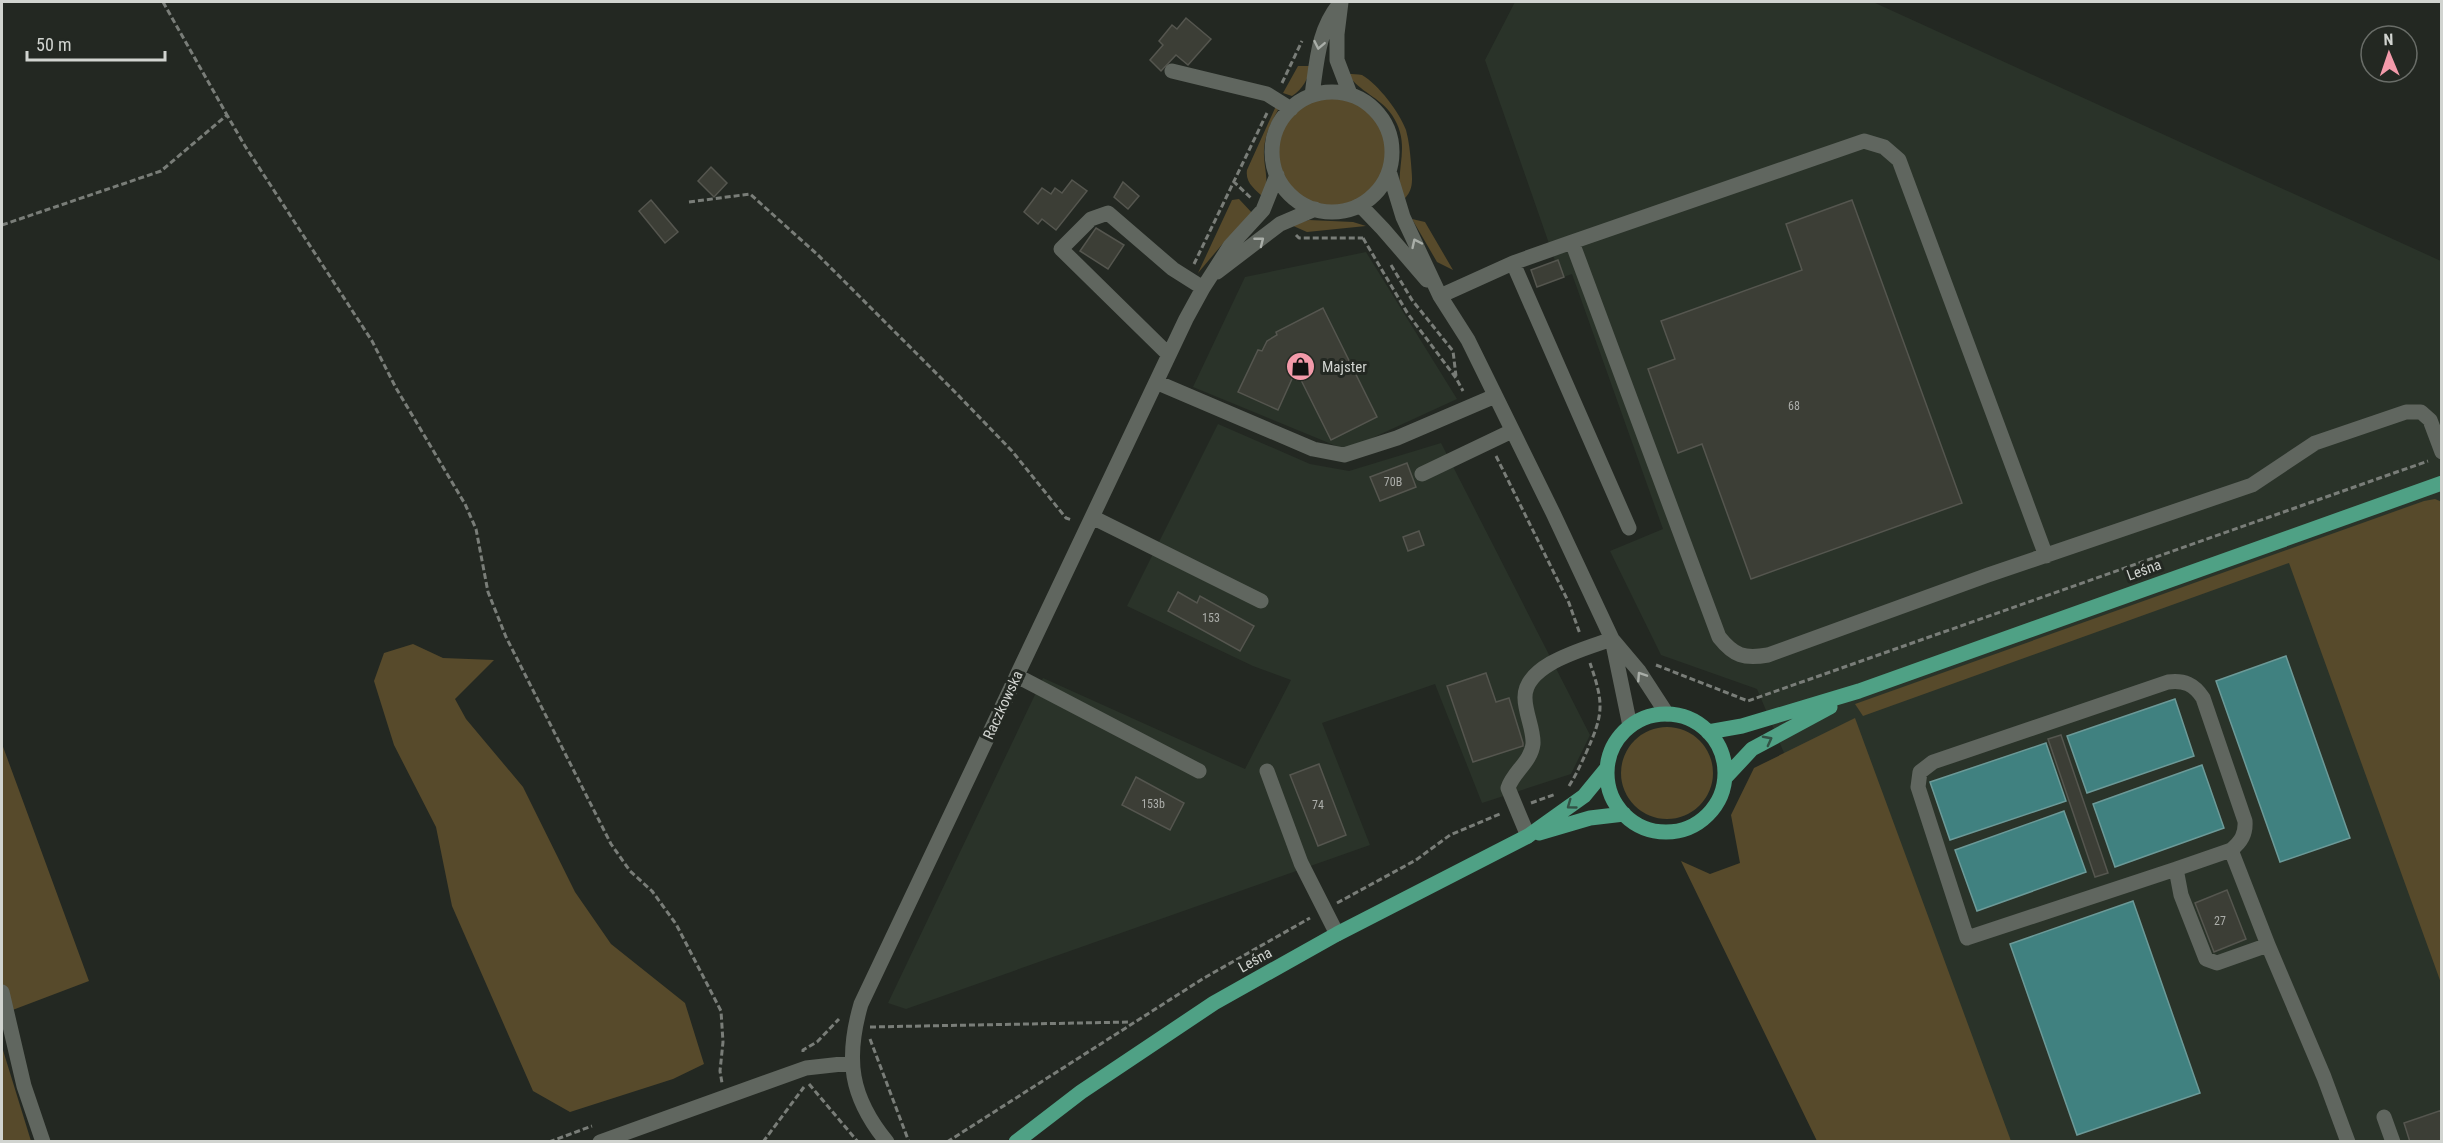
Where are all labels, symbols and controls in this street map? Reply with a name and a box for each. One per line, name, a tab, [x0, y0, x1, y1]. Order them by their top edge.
scale bar	[27, 24, 165, 62]
north arrow	[2359, 24, 2419, 84]
text: N	[2383, 30, 2394, 49]
text: 50 m	[36, 34, 71, 55]
one-way arrow	[1313, 40, 1326, 50]
one-way arrow	[1253, 237, 1264, 248]
one-way arrow	[1411, 239, 1423, 250]
shop icon: Majster	[1285, 351, 1317, 383]
place label: Majster	[1322, 358, 1367, 376]
house number: 68	[1788, 399, 1800, 413]
house number: 70B	[1384, 475, 1402, 489]
street label: Leśna	[2124, 555, 2164, 585]
house number: 153	[1202, 611, 1220, 625]
street label: Raczkowska	[979, 668, 1027, 742]
one-way arrow	[1637, 672, 1648, 683]
one-way arrow	[1762, 736, 1772, 747]
house number: 153b	[1141, 797, 1165, 811]
house number: 74	[1312, 798, 1324, 812]
one-way arrow	[1566, 798, 1577, 809]
house number: 27	[2214, 914, 2226, 928]
street label: Leśna	[1235, 944, 1275, 976]

